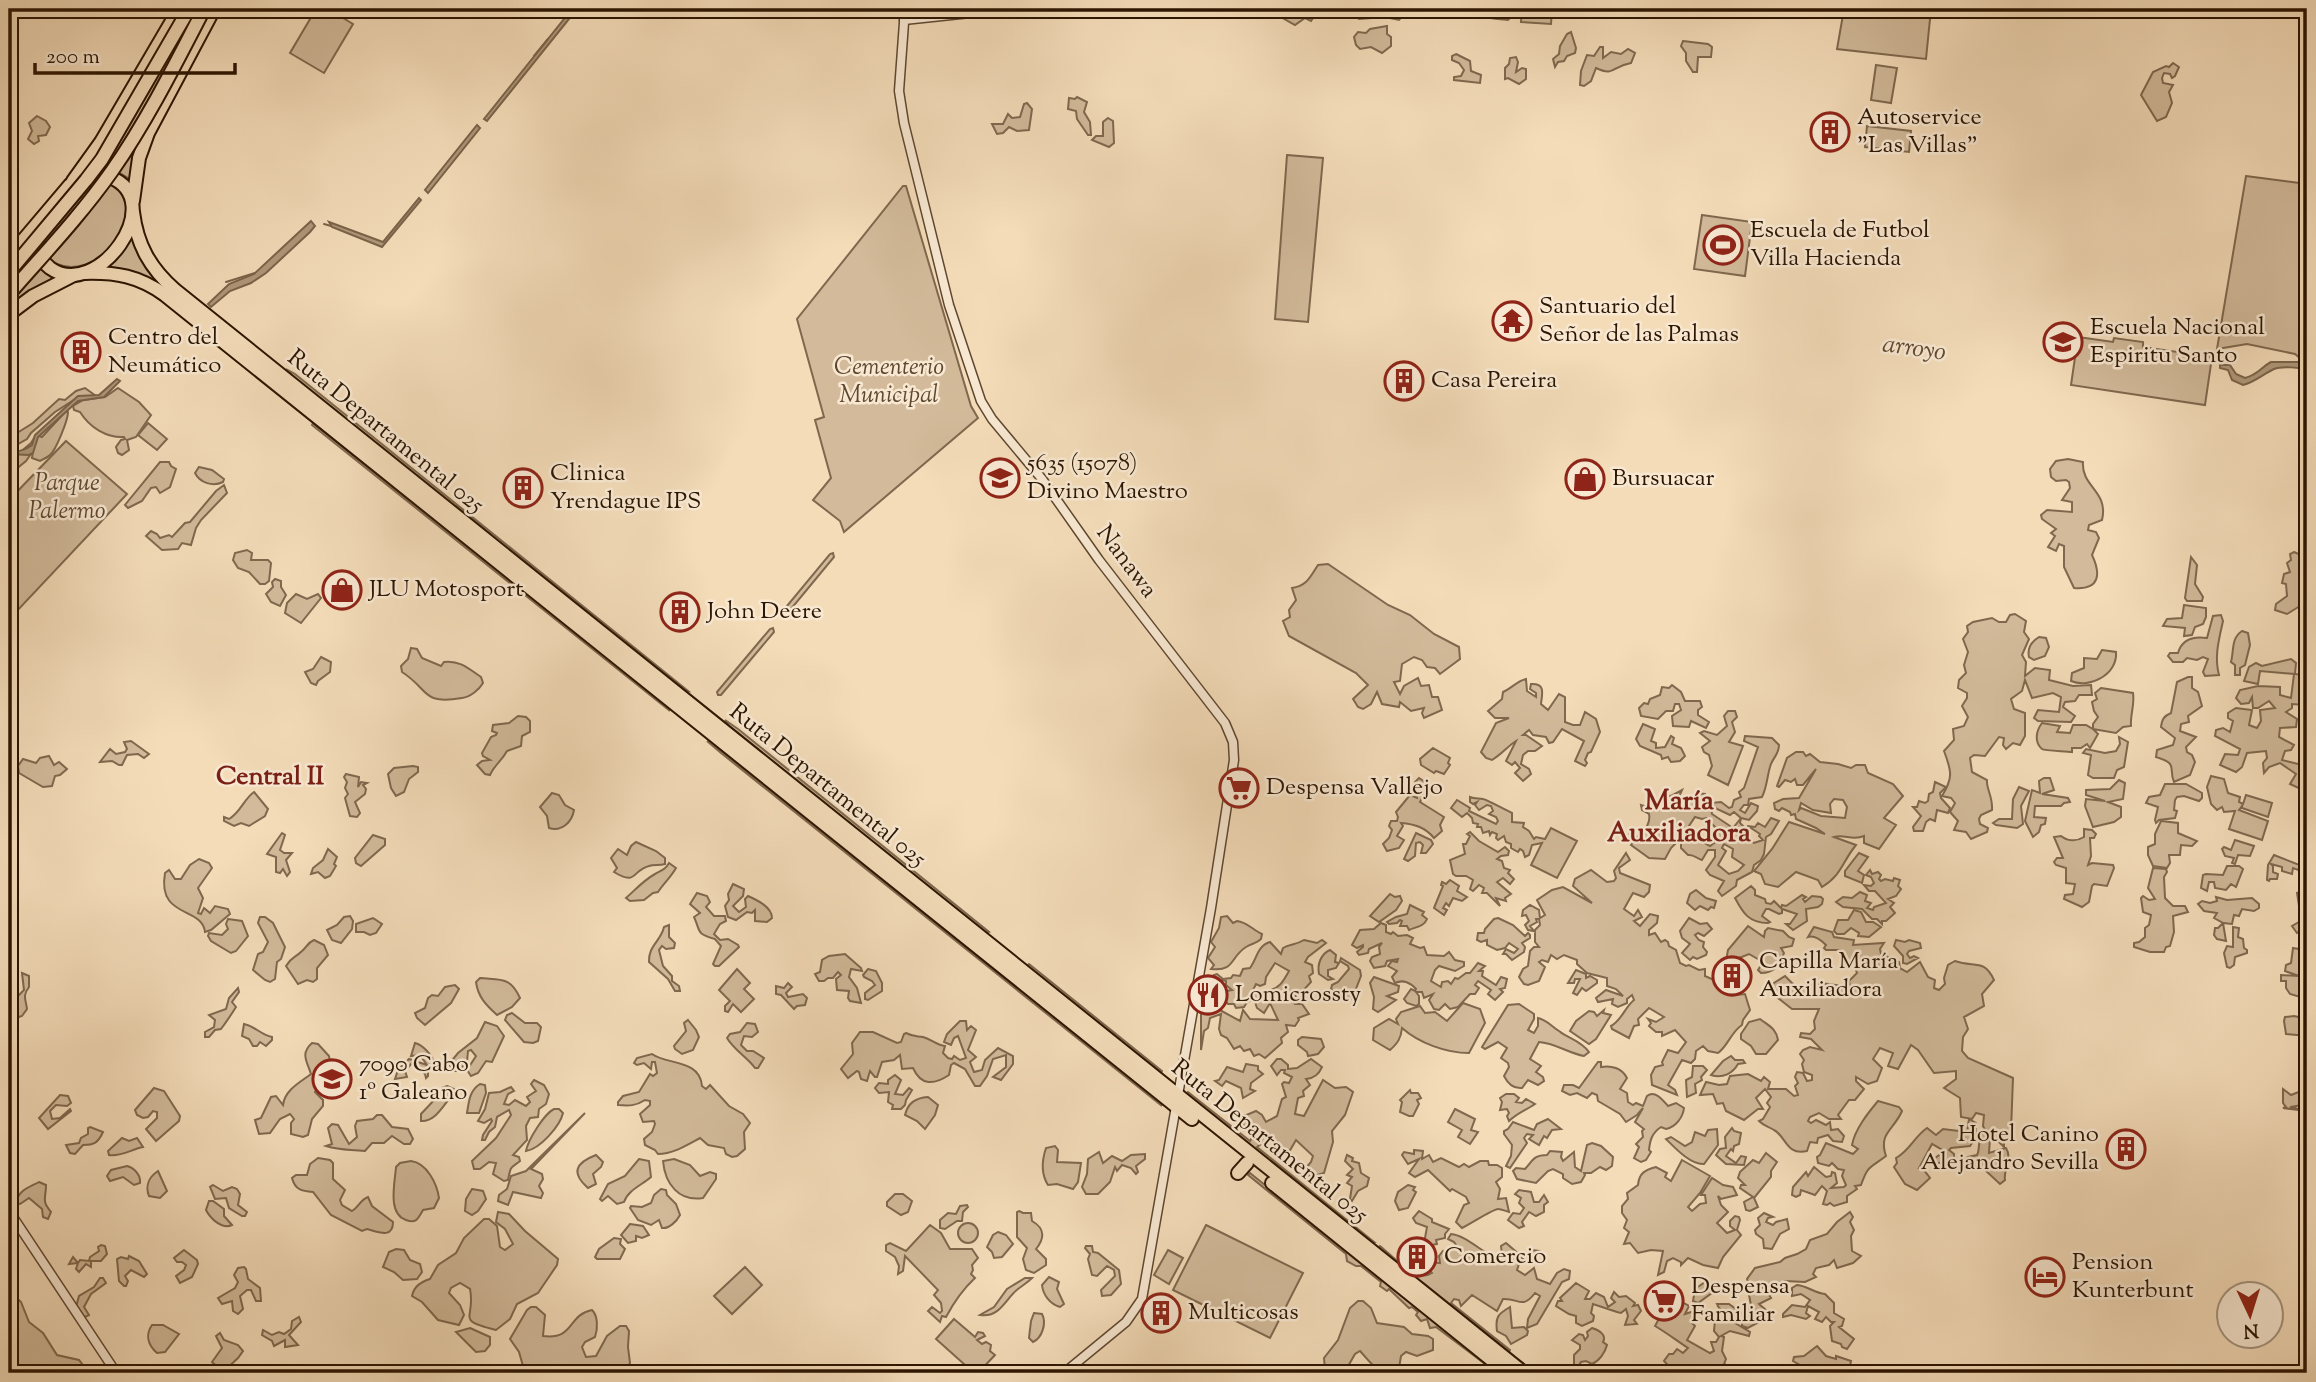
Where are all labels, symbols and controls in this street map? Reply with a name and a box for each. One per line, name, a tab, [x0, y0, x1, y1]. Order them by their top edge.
scale bar	[35, 32, 234, 76]
text: 200 m	[46, 43, 100, 73]
place label: Autoservice "Las Villas"	[1857, 101, 1982, 163]
building icon: Autoservice "Las Villas"	[1809, 111, 1851, 153]
place label: Escuela de Futbol Villa Hacienda	[1750, 214, 1930, 276]
sports icon: Escuela de Futbol Villa Hacienda	[1702, 224, 1744, 266]
place label: Santuario del Señor de las Palmas	[1539, 290, 1739, 352]
temple icon: Santuario del Señor de las Palmas	[1491, 300, 1533, 342]
place label: Escuela Nacional Espiritu Santo	[2090, 311, 2265, 373]
place label: Centro del Neumático	[108, 321, 221, 383]
school or university icon: Escuela Nacional Espiritu Santo	[2042, 321, 2084, 363]
water label: arroyo	[1880, 326, 1948, 372]
building icon: Centro del Neumático	[60, 331, 102, 373]
street label: Ruta Departamental 025	[279, 342, 491, 522]
park label: Cementerio Municipal	[834, 351, 944, 413]
building icon: Casa Pereira	[1383, 360, 1425, 402]
place label: Casa Pereira	[1431, 364, 1557, 398]
place label: 5635 (15078) Divino Maestro	[1025, 447, 1188, 509]
place label: Clinica Yrendague IPS	[550, 457, 701, 519]
school or university icon: 5635 (15078) Divino Maestro	[979, 457, 1021, 499]
shop icon: Bursuacar	[1564, 458, 1606, 500]
place label: Bursuacar	[1612, 462, 1715, 496]
park label: Parque Palermo	[28, 467, 106, 529]
building icon: Clinica Yrendague IPS	[502, 467, 544, 509]
street label: Nanawa	[1087, 518, 1165, 606]
shop icon: JLU Motosport	[321, 569, 363, 611]
place label: JLU Motosport	[367, 573, 524, 607]
building icon: John Deere	[659, 591, 701, 633]
place label: John Deere	[705, 595, 822, 629]
street label: Ruta Departamental 025	[721, 696, 933, 876]
district label: Central II	[216, 759, 324, 796]
supermarket icon: Despensa Vallejo	[1218, 767, 1260, 809]
place label: Despensa Vallejo	[1266, 771, 1443, 805]
district label: María Auxiliadora	[1607, 782, 1751, 854]
place label: Capilla María Auxiliadora	[1759, 945, 1898, 1007]
building icon: Capilla María Auxiliadora	[1711, 955, 1753, 997]
restaurant icon: Lomicrossty	[1187, 974, 1229, 1016]
place label: Lomicrossty	[1235, 978, 1361, 1012]
place label: 7090 Cabo 1º Galeano	[359, 1048, 469, 1110]
street label: Ruta Departamental 025	[1163, 1052, 1375, 1232]
school or university icon: 7090 Cabo 1º Galeano	[311, 1058, 353, 1100]
place label: Hotel Canino Alejandro Sevilla	[1921, 1118, 2099, 1180]
building icon: Hotel Canino Alejandro Sevilla	[2105, 1128, 2147, 1170]
building icon: Comercio	[1396, 1236, 1438, 1278]
place label: Comercio	[1444, 1240, 1546, 1274]
place label: Pension Kunterbunt	[2072, 1246, 2194, 1308]
hotel icon: Pension Kunterbunt	[2024, 1256, 2066, 1298]
place label: Despensa Familiar	[1691, 1270, 1790, 1332]
supermarket icon: Despensa Familiar	[1643, 1280, 1685, 1322]
north arrow	[2214, 1280, 2284, 1350]
building icon: Multicosas	[1140, 1292, 1182, 1334]
place label: Multicosas	[1188, 1296, 1299, 1330]
text: N	[2243, 1315, 2260, 1343]

